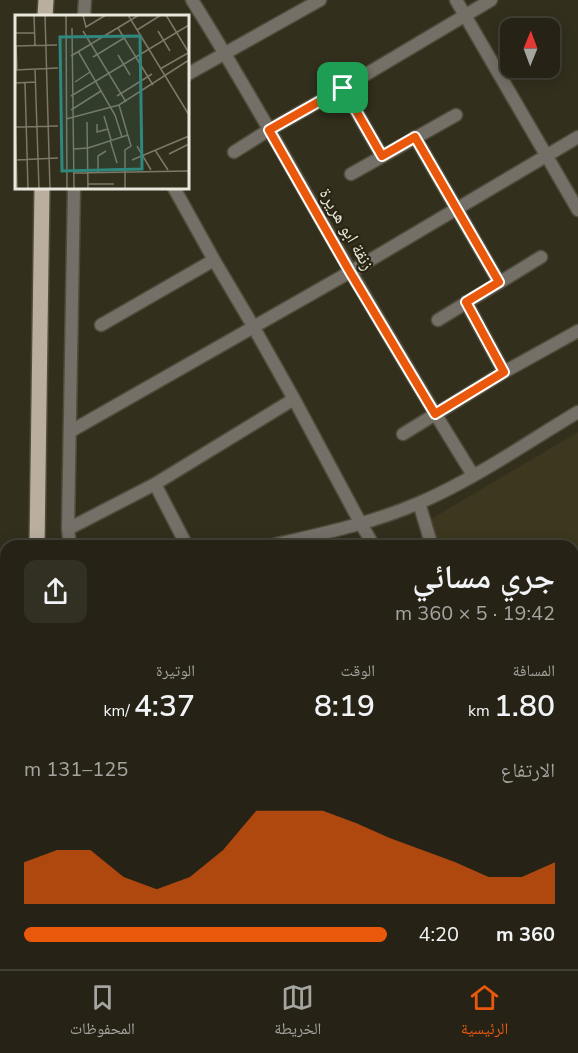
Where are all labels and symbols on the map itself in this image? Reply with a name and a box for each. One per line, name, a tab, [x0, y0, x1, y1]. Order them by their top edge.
inset map	[15, 15, 189, 189]
north arrow	[500, 18, 560, 78]
pin	[317, 62, 368, 113]
street label: زنقة ابو هريرة	[314, 184, 380, 274]

